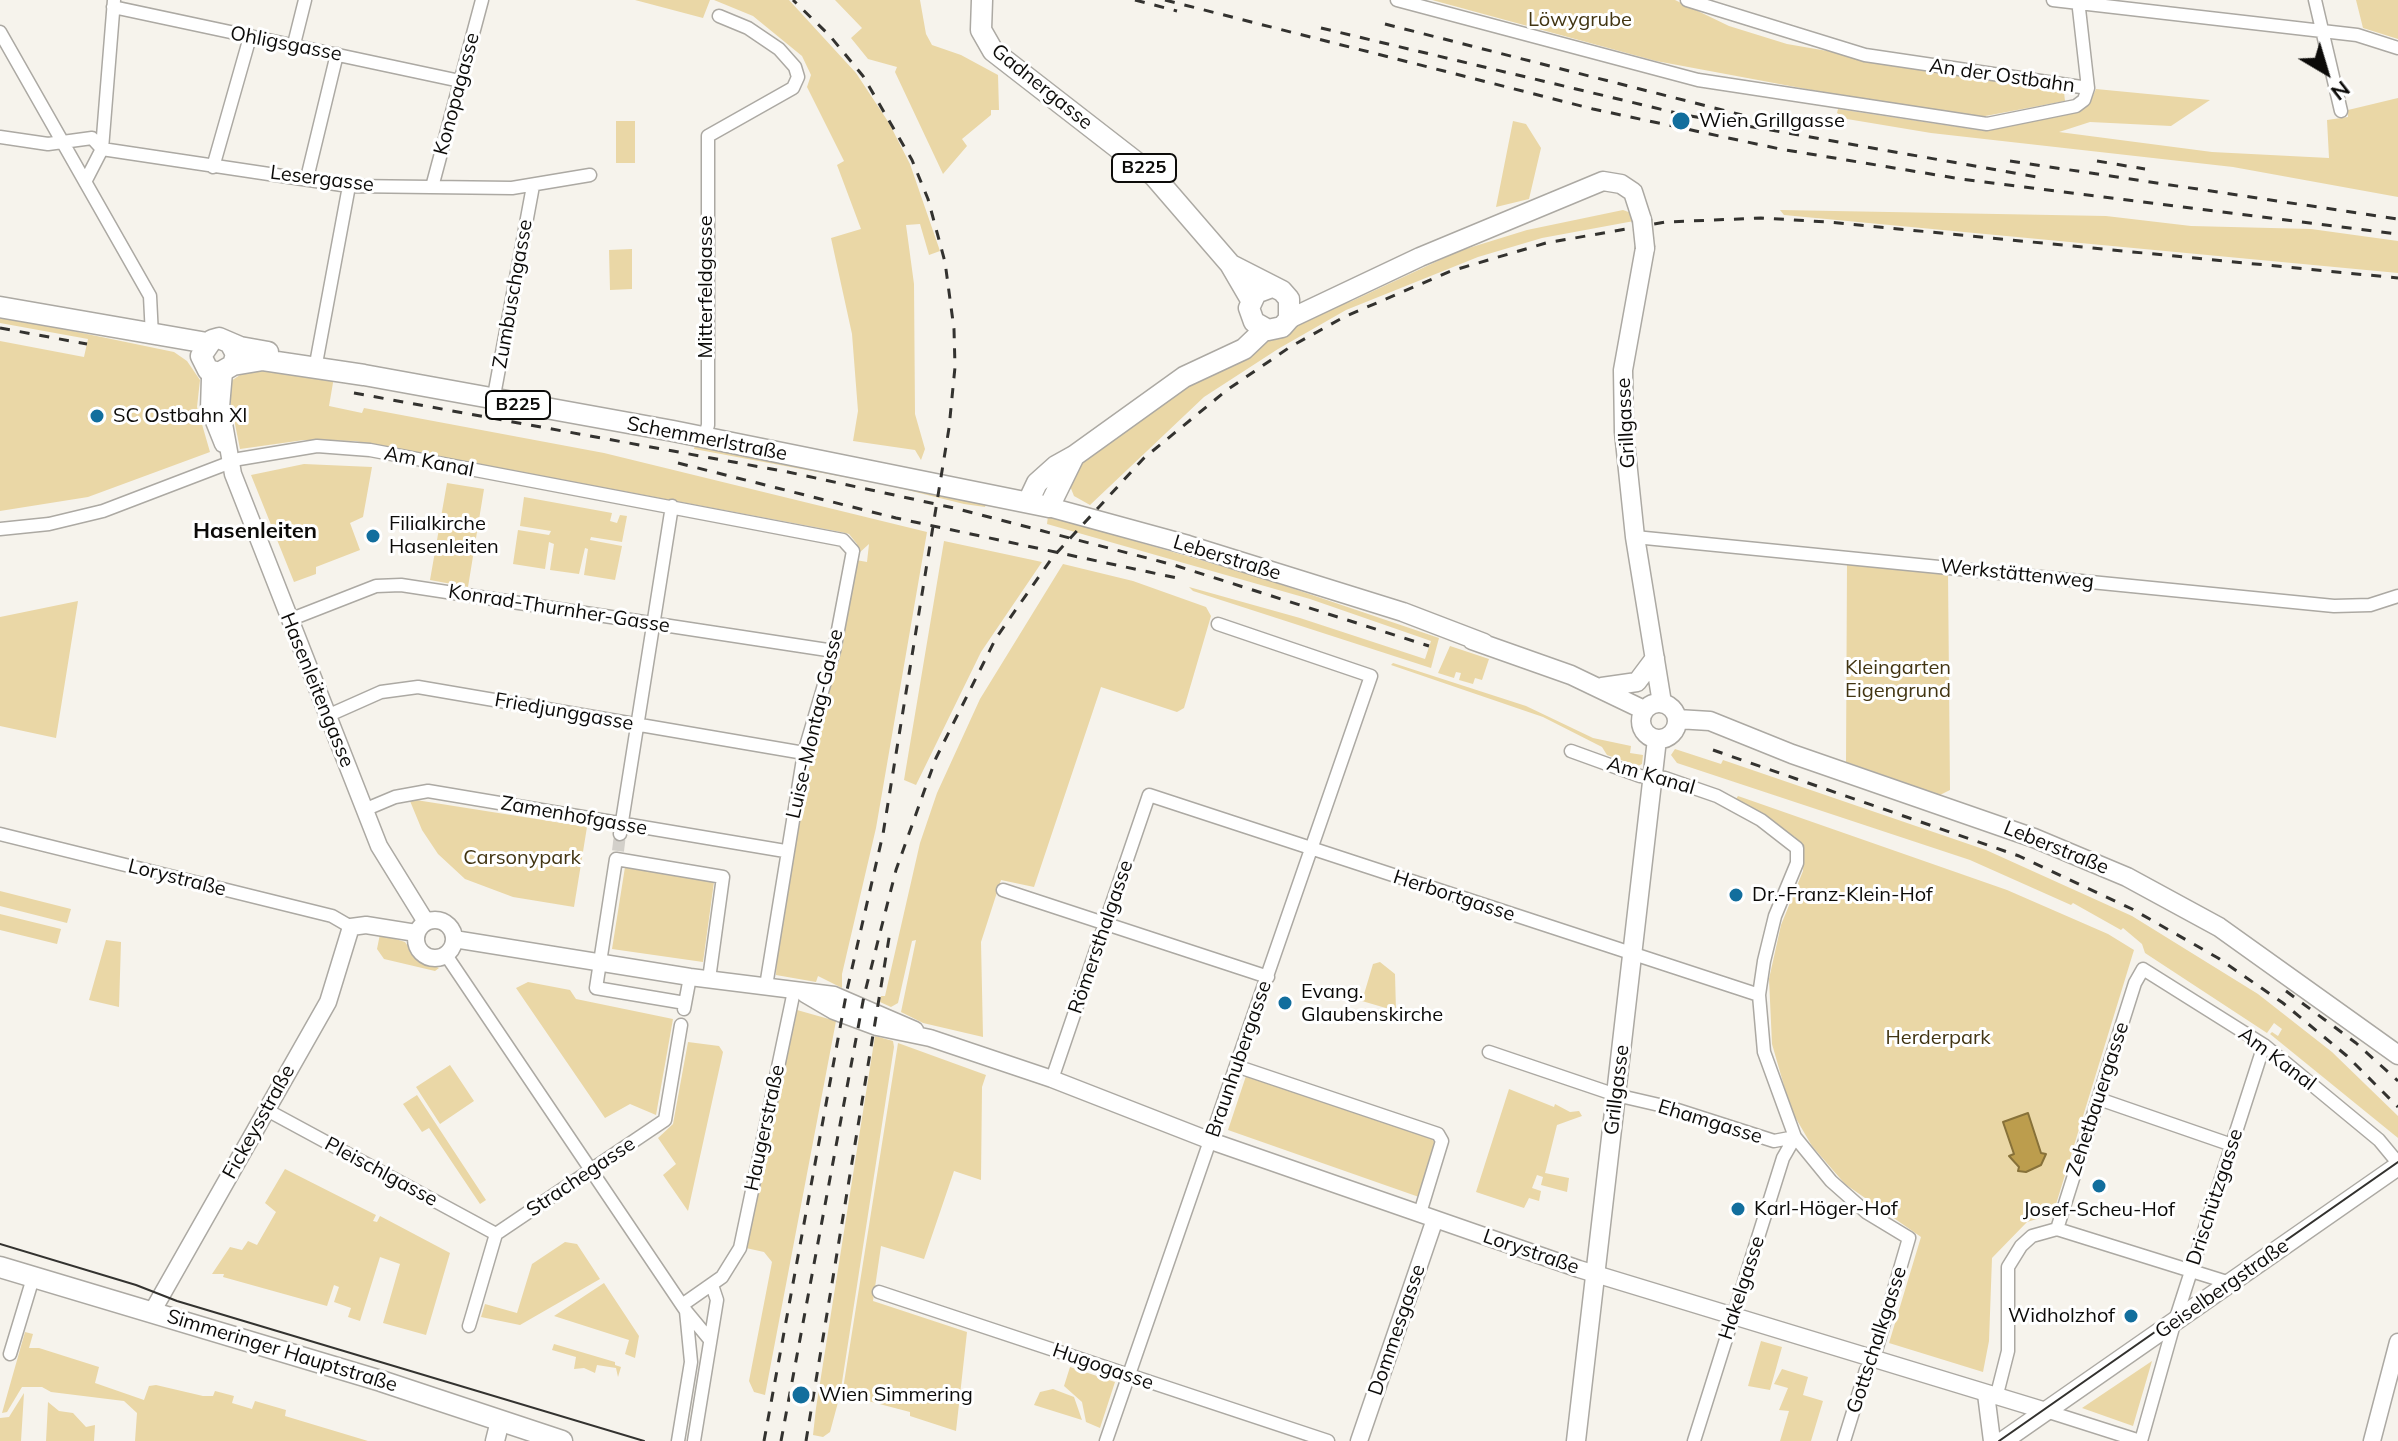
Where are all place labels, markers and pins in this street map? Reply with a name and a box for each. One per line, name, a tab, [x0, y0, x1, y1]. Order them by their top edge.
place label: Wien Grillgasse	[1699, 109, 1845, 133]
marker: Wien Grillgasse	[1670, 110, 1692, 132]
place label: SC Ostbahn XI	[113, 404, 247, 428]
marker: SC Ostbahn XI	[88, 407, 106, 425]
place label: Filialkirche Hasenleiten	[389, 512, 499, 559]
marker: Filialkirche Hasenleiten	[364, 527, 382, 545]
place label: Dr.-Franz-Klein-Hof	[1752, 883, 1933, 907]
marker: Dr.-Franz-Klein-Hof	[1727, 886, 1745, 904]
place label: Evang. Glaubenskirche	[1301, 980, 1443, 1027]
marker: Evang. Glaubenskirche	[1276, 994, 1294, 1012]
marker: Josef-Scheu-Hof	[2090, 1177, 2108, 1195]
place label: Karl-Höger-Hof	[1754, 1197, 1898, 1221]
place label: Josef-Scheu-Hof	[2023, 1198, 2175, 1222]
marker: Karl-Höger-Hof	[1729, 1200, 1747, 1218]
place label: Widholzhof	[2008, 1304, 2115, 1328]
marker: Widholzhof	[2122, 1307, 2140, 1325]
place label: Wien Simmering	[819, 1383, 973, 1407]
marker: Wien Simmering	[790, 1384, 812, 1406]

